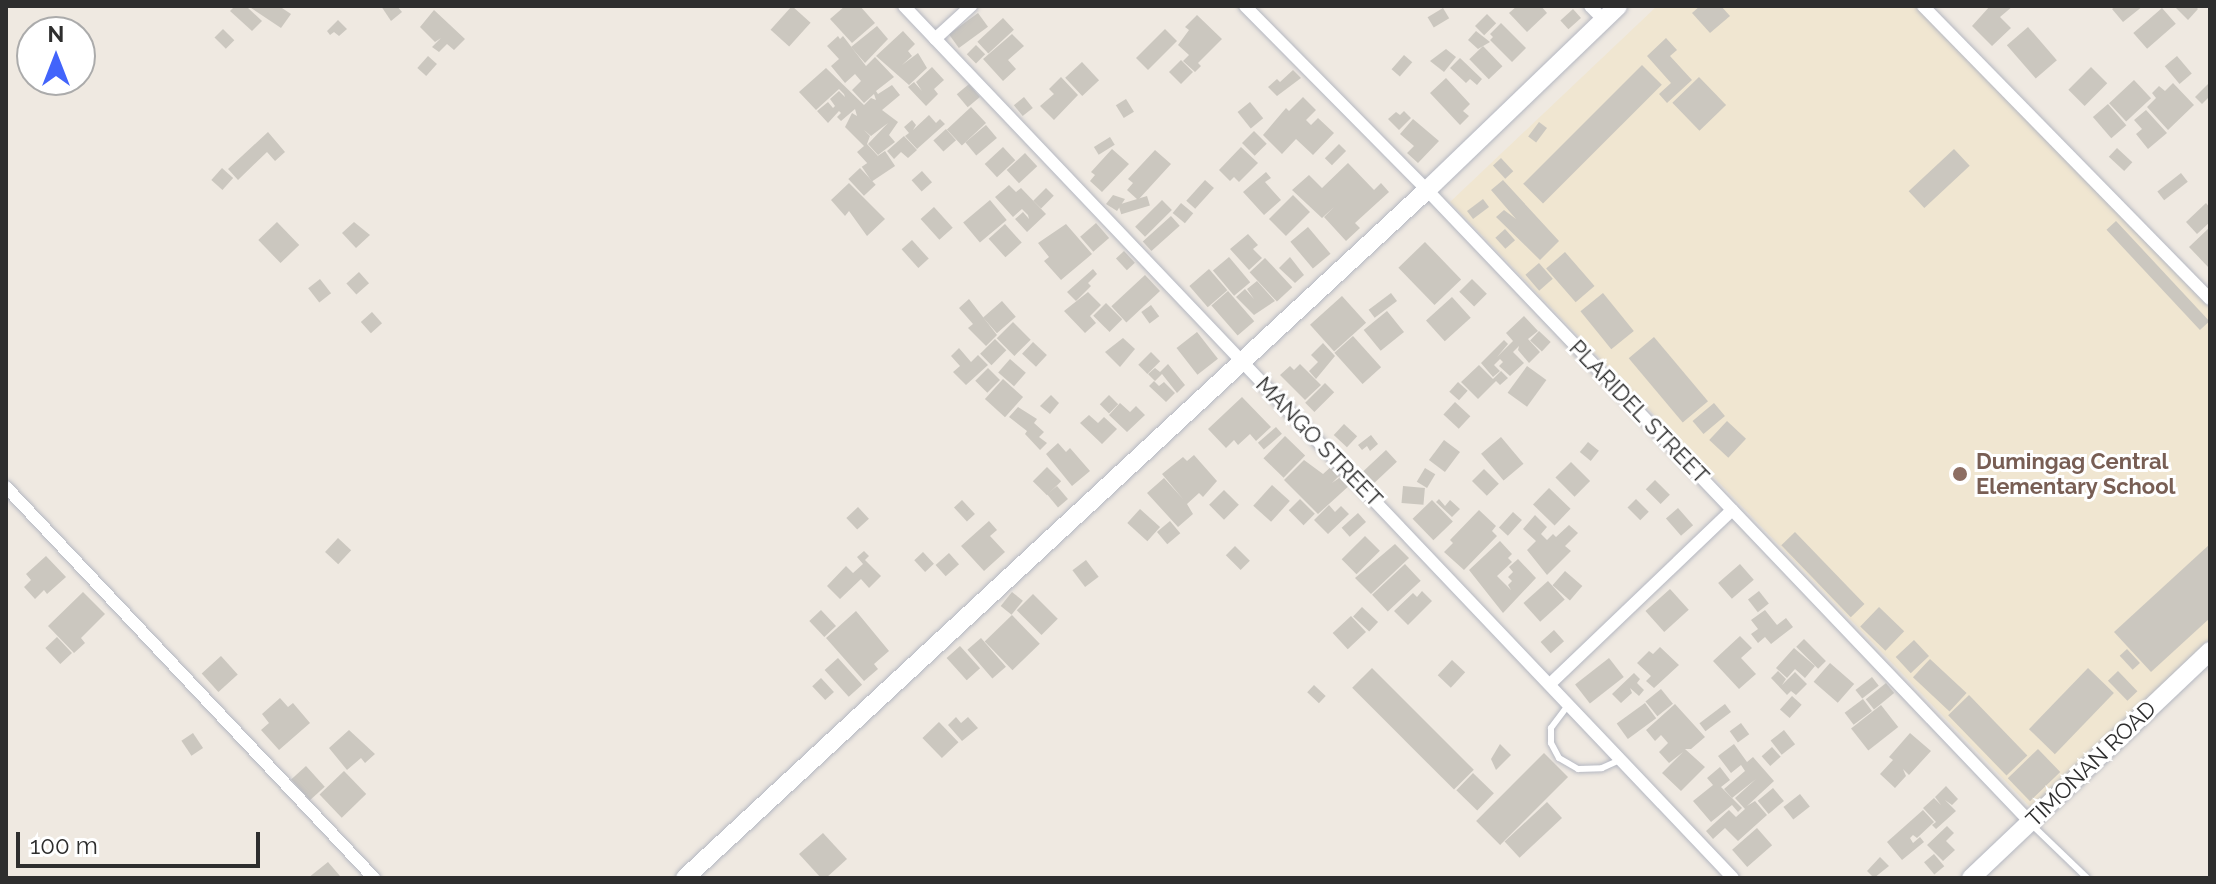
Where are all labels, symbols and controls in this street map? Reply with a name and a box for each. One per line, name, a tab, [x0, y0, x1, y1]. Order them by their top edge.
north arrow	[16, 16, 96, 96]
text: N	[48, 21, 64, 47]
street label: PLARIDEL STREET	[1563, 334, 1715, 490]
street label: MANGO STREET	[1250, 372, 1388, 512]
place label: Dumingag Central Elementary School	[1976, 448, 2176, 500]
marker: Dumingag Central Elementary School	[1951, 465, 1969, 483]
street label: TIMONAN ROAD	[2021, 695, 2161, 833]
scale bar	[20, 816, 264, 866]
text: 100 m	[30, 831, 98, 860]

